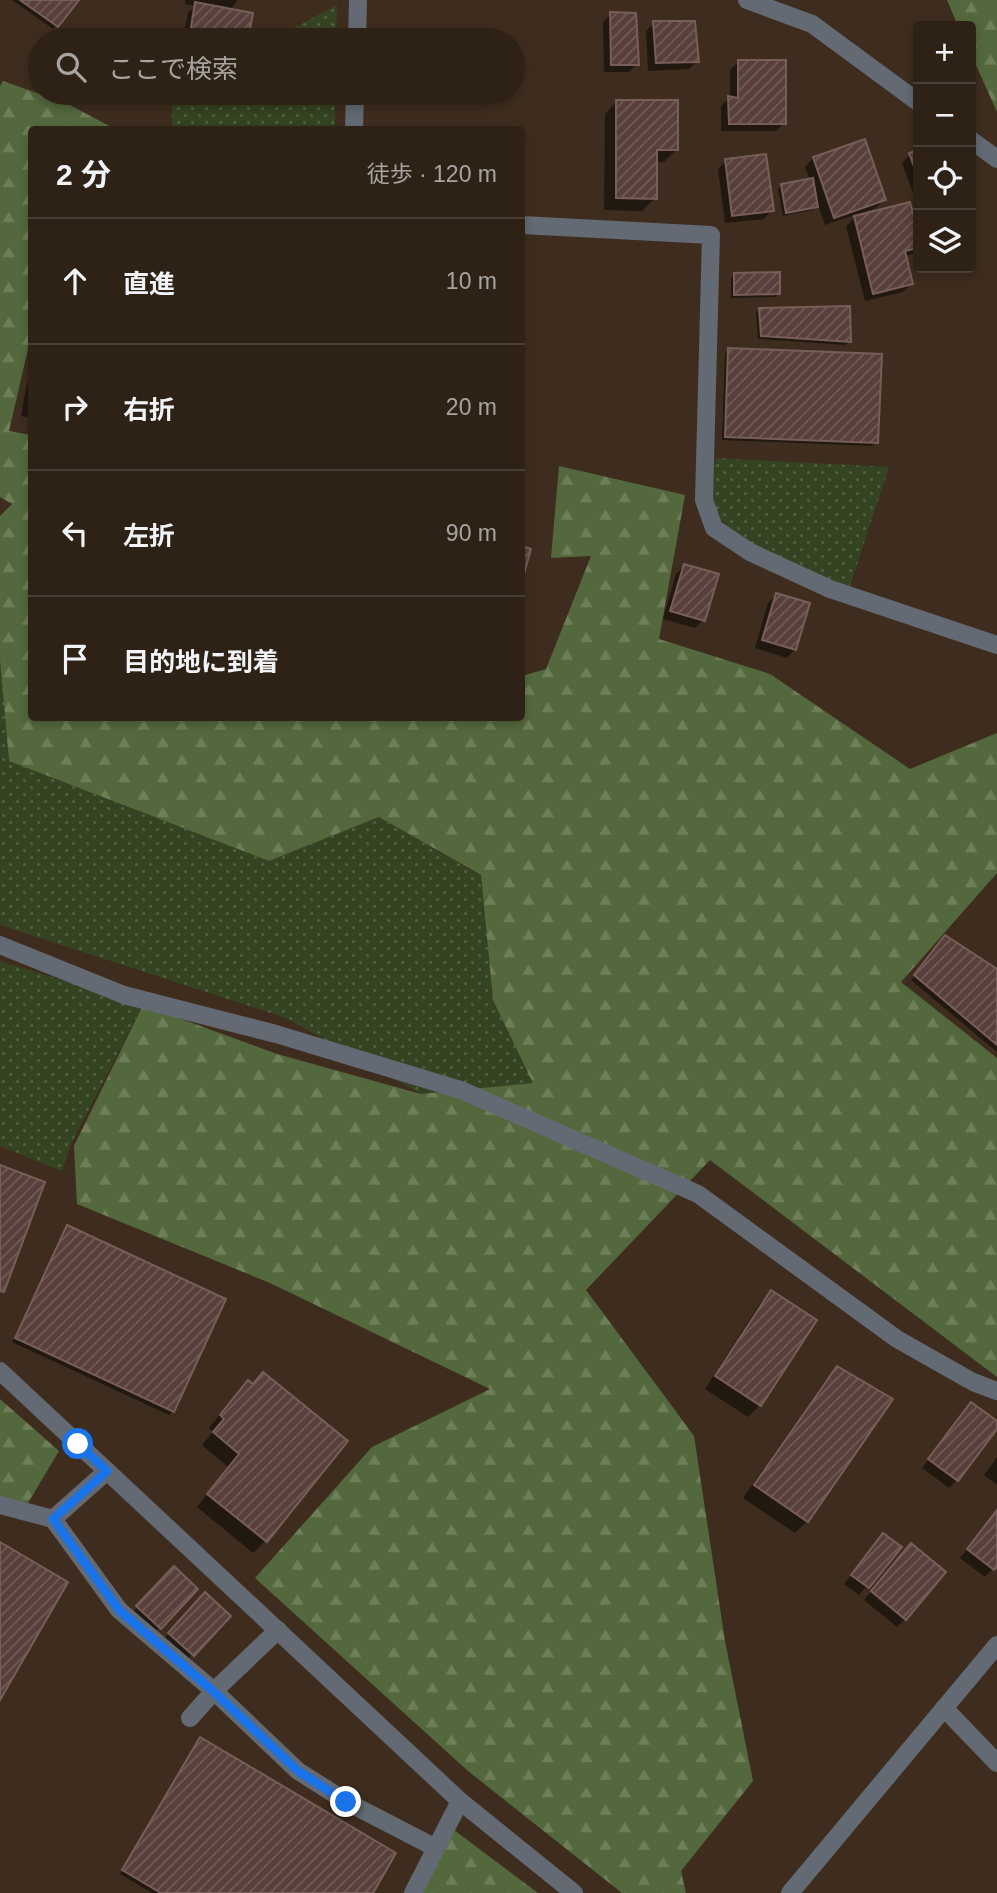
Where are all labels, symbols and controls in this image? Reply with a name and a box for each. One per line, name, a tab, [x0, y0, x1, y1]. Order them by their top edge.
map controls	[913, 21, 976, 273]
button: +	[913, 21, 976, 84]
search box	[28, 28, 525, 105]
icon: search	[52, 48, 90, 86]
text: ここで検索	[108, 54, 238, 84]
button: −	[913, 84, 976, 147]
button: locate	[913, 147, 976, 210]
text: 2 分	[56, 158, 111, 191]
text: 徒歩 · 120 m	[367, 161, 497, 187]
button: layers	[913, 210, 976, 273]
icon: ahead	[56, 262, 94, 300]
text: 10 m	[446, 268, 497, 294]
text: 直進	[123, 269, 175, 299]
icon: right	[56, 388, 94, 426]
text: 20 m	[446, 394, 497, 420]
text: 右折	[123, 395, 175, 425]
icon: left	[56, 514, 94, 552]
text: 90 m	[446, 520, 497, 546]
text: 左折	[123, 521, 175, 551]
icon: arrive	[56, 640, 94, 678]
text: 目的地に到着	[123, 647, 279, 677]
route start	[62, 1428, 93, 1459]
route end	[330, 1786, 361, 1817]

